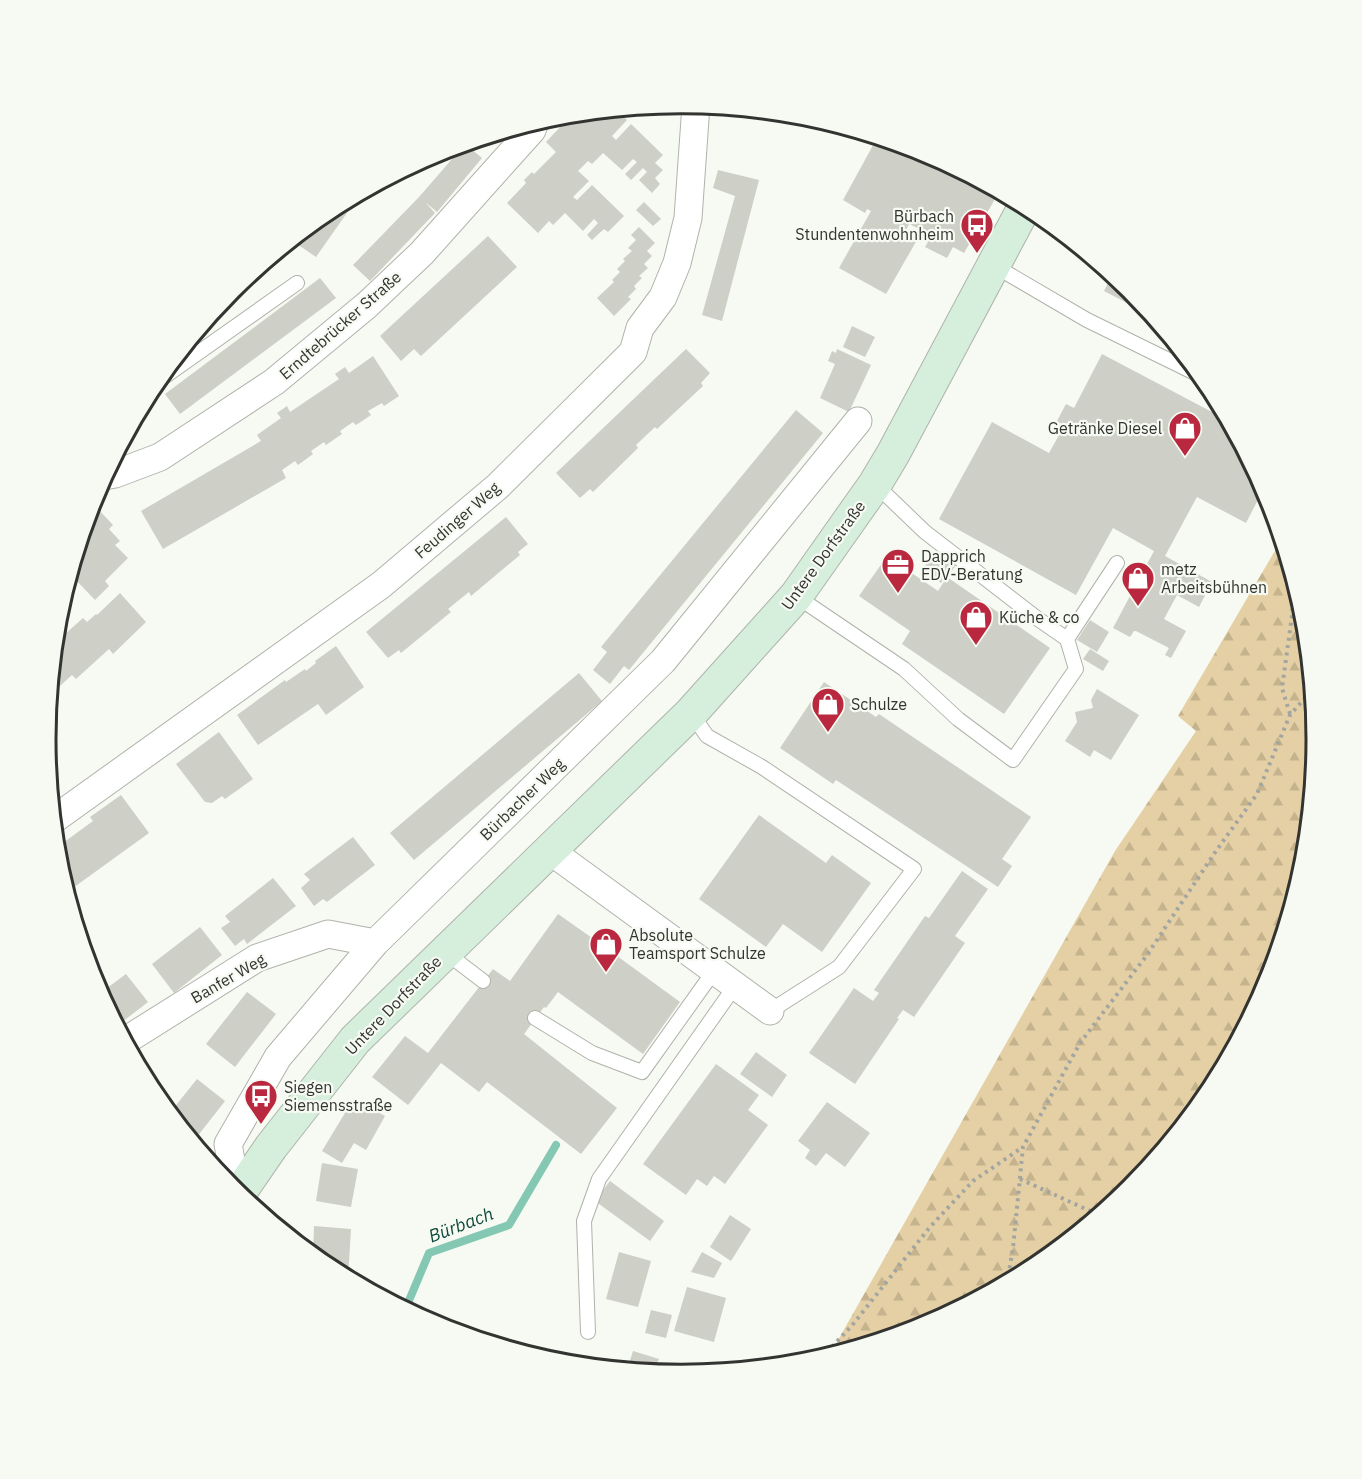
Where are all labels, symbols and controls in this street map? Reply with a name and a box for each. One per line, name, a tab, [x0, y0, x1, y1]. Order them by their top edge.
place label: Bürbach Stundentenwohnheim	[795, 206, 954, 244]
bus stop icon: Bürbach Stundentenwohnheim	[959, 207, 995, 254]
street label: Erndtebrücker Straße	[275, 266, 405, 383]
shop icon: Getränke Diesel	[1167, 410, 1203, 457]
place label: Getränke Diesel	[1048, 418, 1162, 438]
street label: Feudinger Weg	[410, 477, 504, 563]
street label: Untere Dorfstraße	[777, 496, 869, 614]
place label: Dapprich EDV-Beratung	[921, 546, 1023, 584]
office icon: Dapprich EDV-Beratung	[880, 547, 916, 594]
place label: metz Arbeitsbühnen	[1161, 559, 1267, 597]
shop icon: metz Arbeitsbühnen	[1120, 560, 1156, 607]
shop icon: Küche & co	[958, 599, 994, 646]
place label: Küche & co	[999, 607, 1080, 627]
shop icon: Schulze	[810, 686, 846, 733]
place label: Schulze	[851, 694, 907, 714]
street label: Bürbacher Weg	[475, 753, 569, 844]
place label: Absolute Teamsport Schulze	[629, 925, 766, 963]
shop icon: Absolute Teamsport Schulze	[588, 926, 624, 973]
street label: Banfer Weg	[187, 948, 269, 1007]
street label: Untere Dorfstraße	[341, 951, 446, 1059]
place label: Siegen Siemensstraße	[284, 1077, 393, 1115]
bus stop icon: Siegen Siemensstraße	[243, 1078, 279, 1125]
water label: Bürbach	[425, 1202, 497, 1247]

